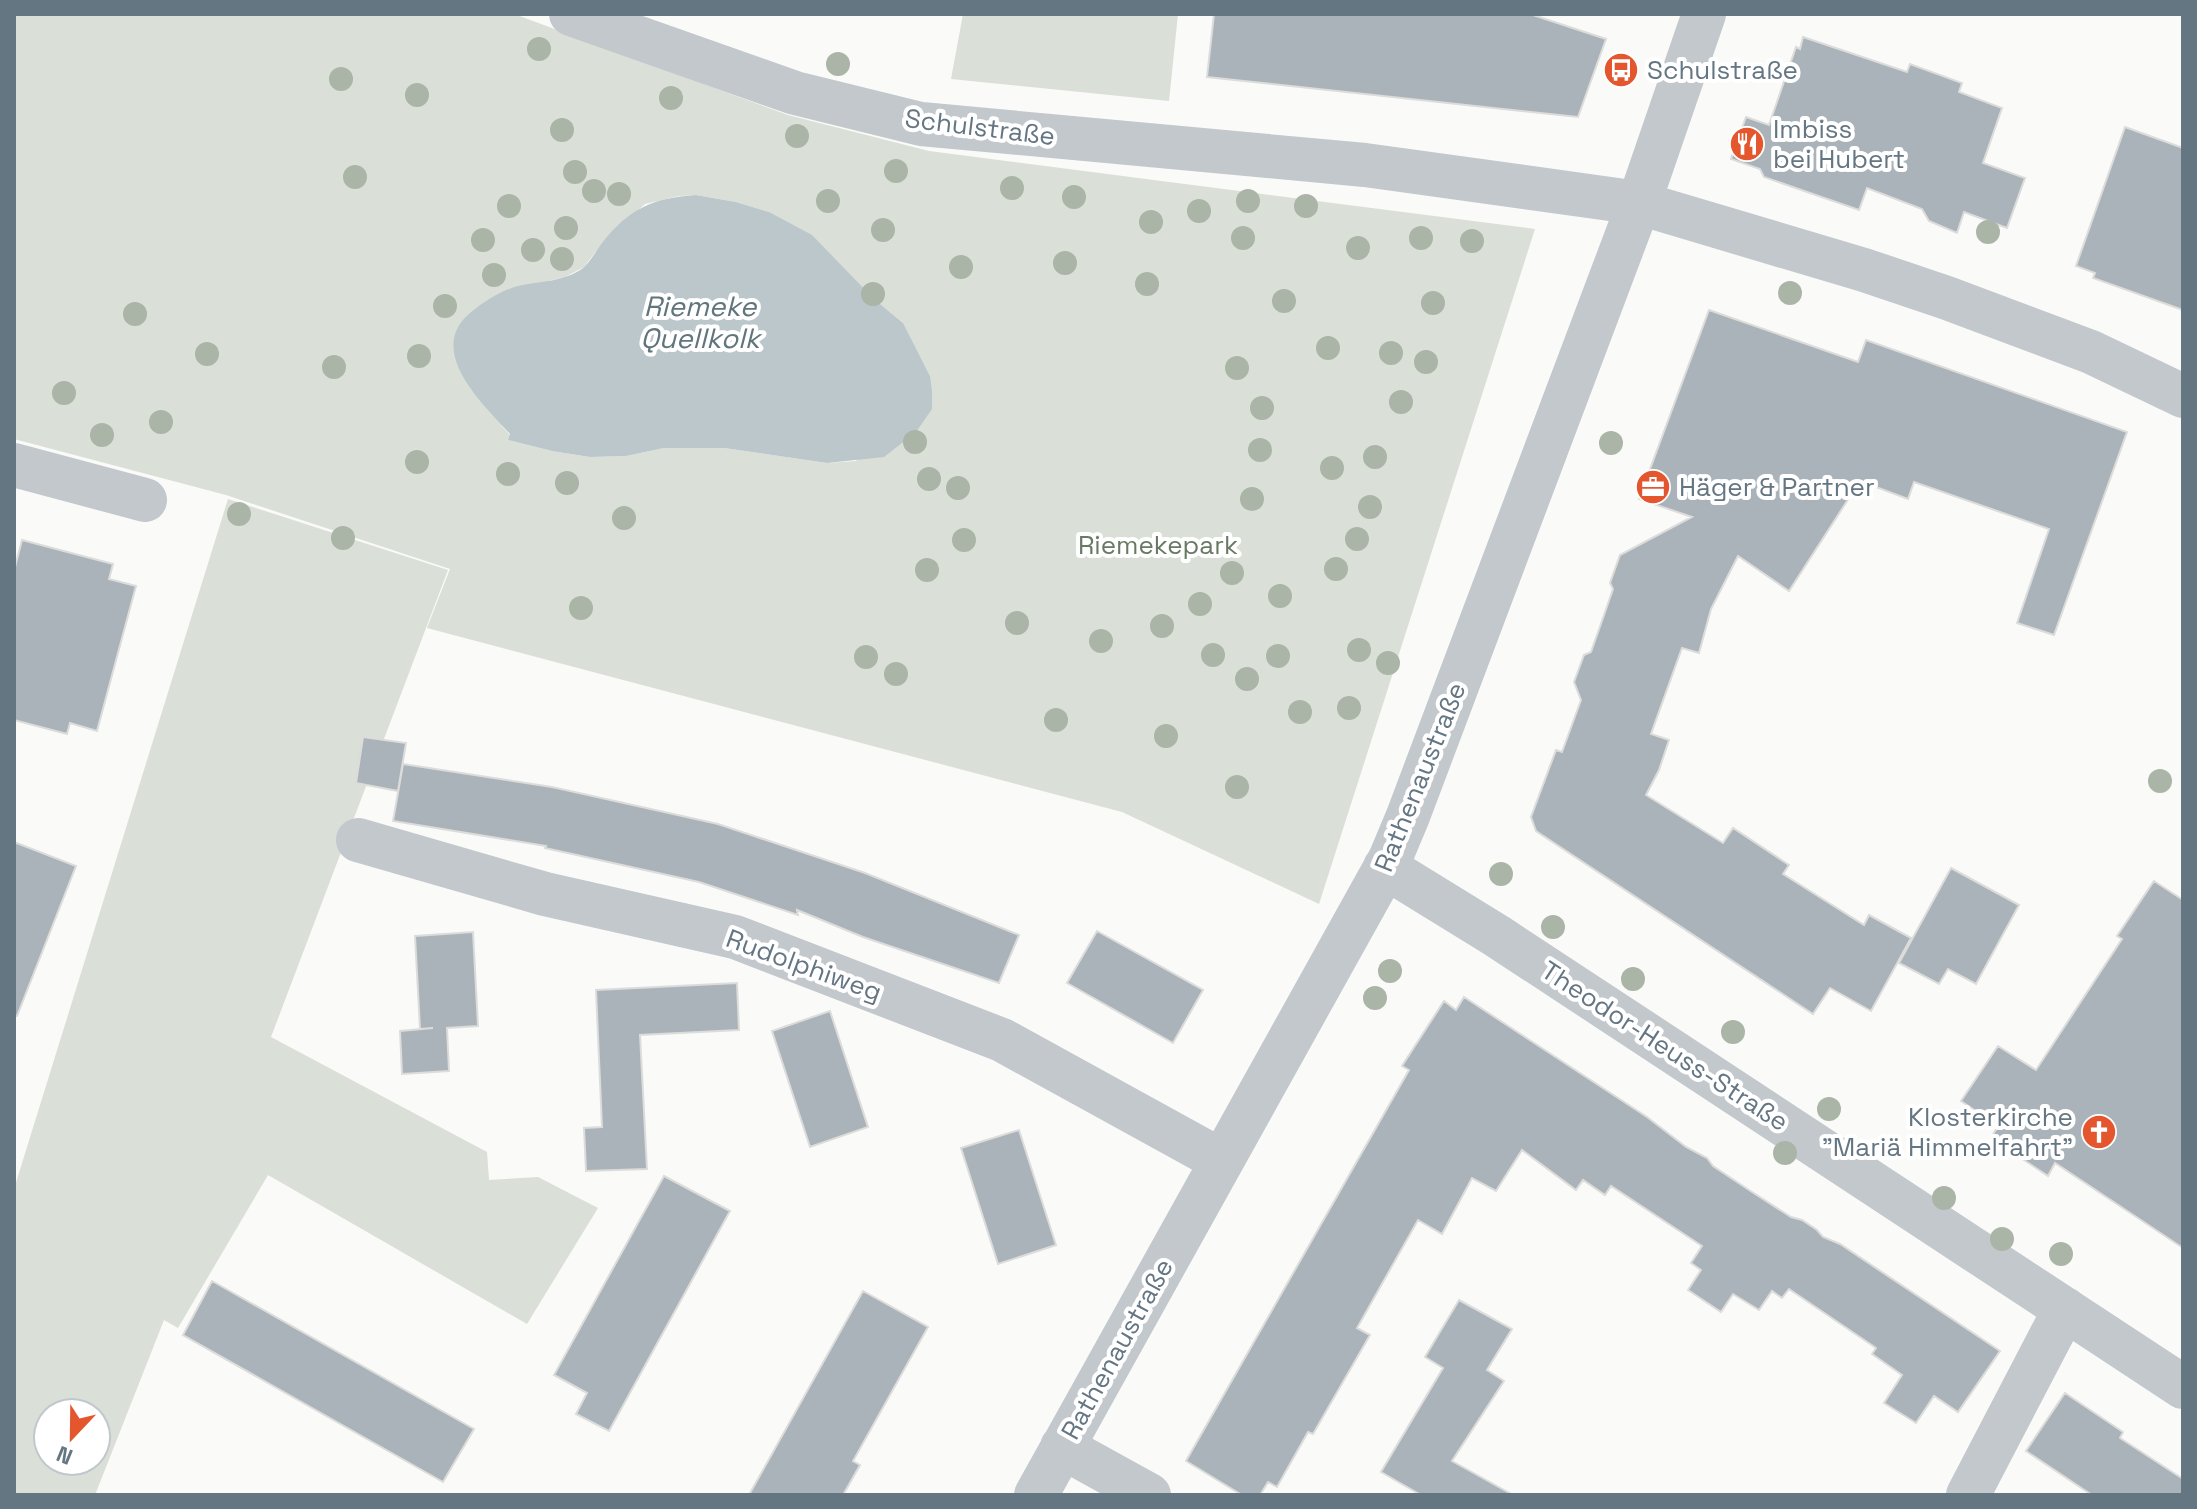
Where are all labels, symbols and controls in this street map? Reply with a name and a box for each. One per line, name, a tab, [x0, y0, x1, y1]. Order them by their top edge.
bus stop icon: Schulstraße	[1602, 51, 1640, 89]
place label: Schulstraße	[1647, 53, 1798, 87]
street label: Schulstraße	[903, 101, 1057, 153]
place label: Imbiss bei Hubert	[1773, 112, 1905, 176]
restaurant icon: Imbiss bei Hubert	[1728, 125, 1766, 163]
water label: Riemeke Quellkolk	[640, 288, 763, 356]
office icon: Häger & Partner	[1634, 468, 1672, 506]
place label: Häger & Partner	[1679, 470, 1875, 504]
park label: Riemekepark	[1078, 528, 1238, 562]
street label: Rathenaustraße	[1366, 677, 1474, 877]
street label: Rudolphiweg	[721, 921, 887, 1009]
street label: Theodor-Heuss-Straße	[1535, 953, 1795, 1139]
place label: Klosterkirche "Mariä Himmelfahrt"	[1822, 1100, 2073, 1164]
church icon: Klosterkirche "Mariä Himmelfahrt"	[2080, 1113, 2118, 1151]
street label: Rathenaustraße	[1053, 1253, 1181, 1445]
north arrow	[32, 1397, 112, 1477]
text: N	[52, 1440, 77, 1471]

